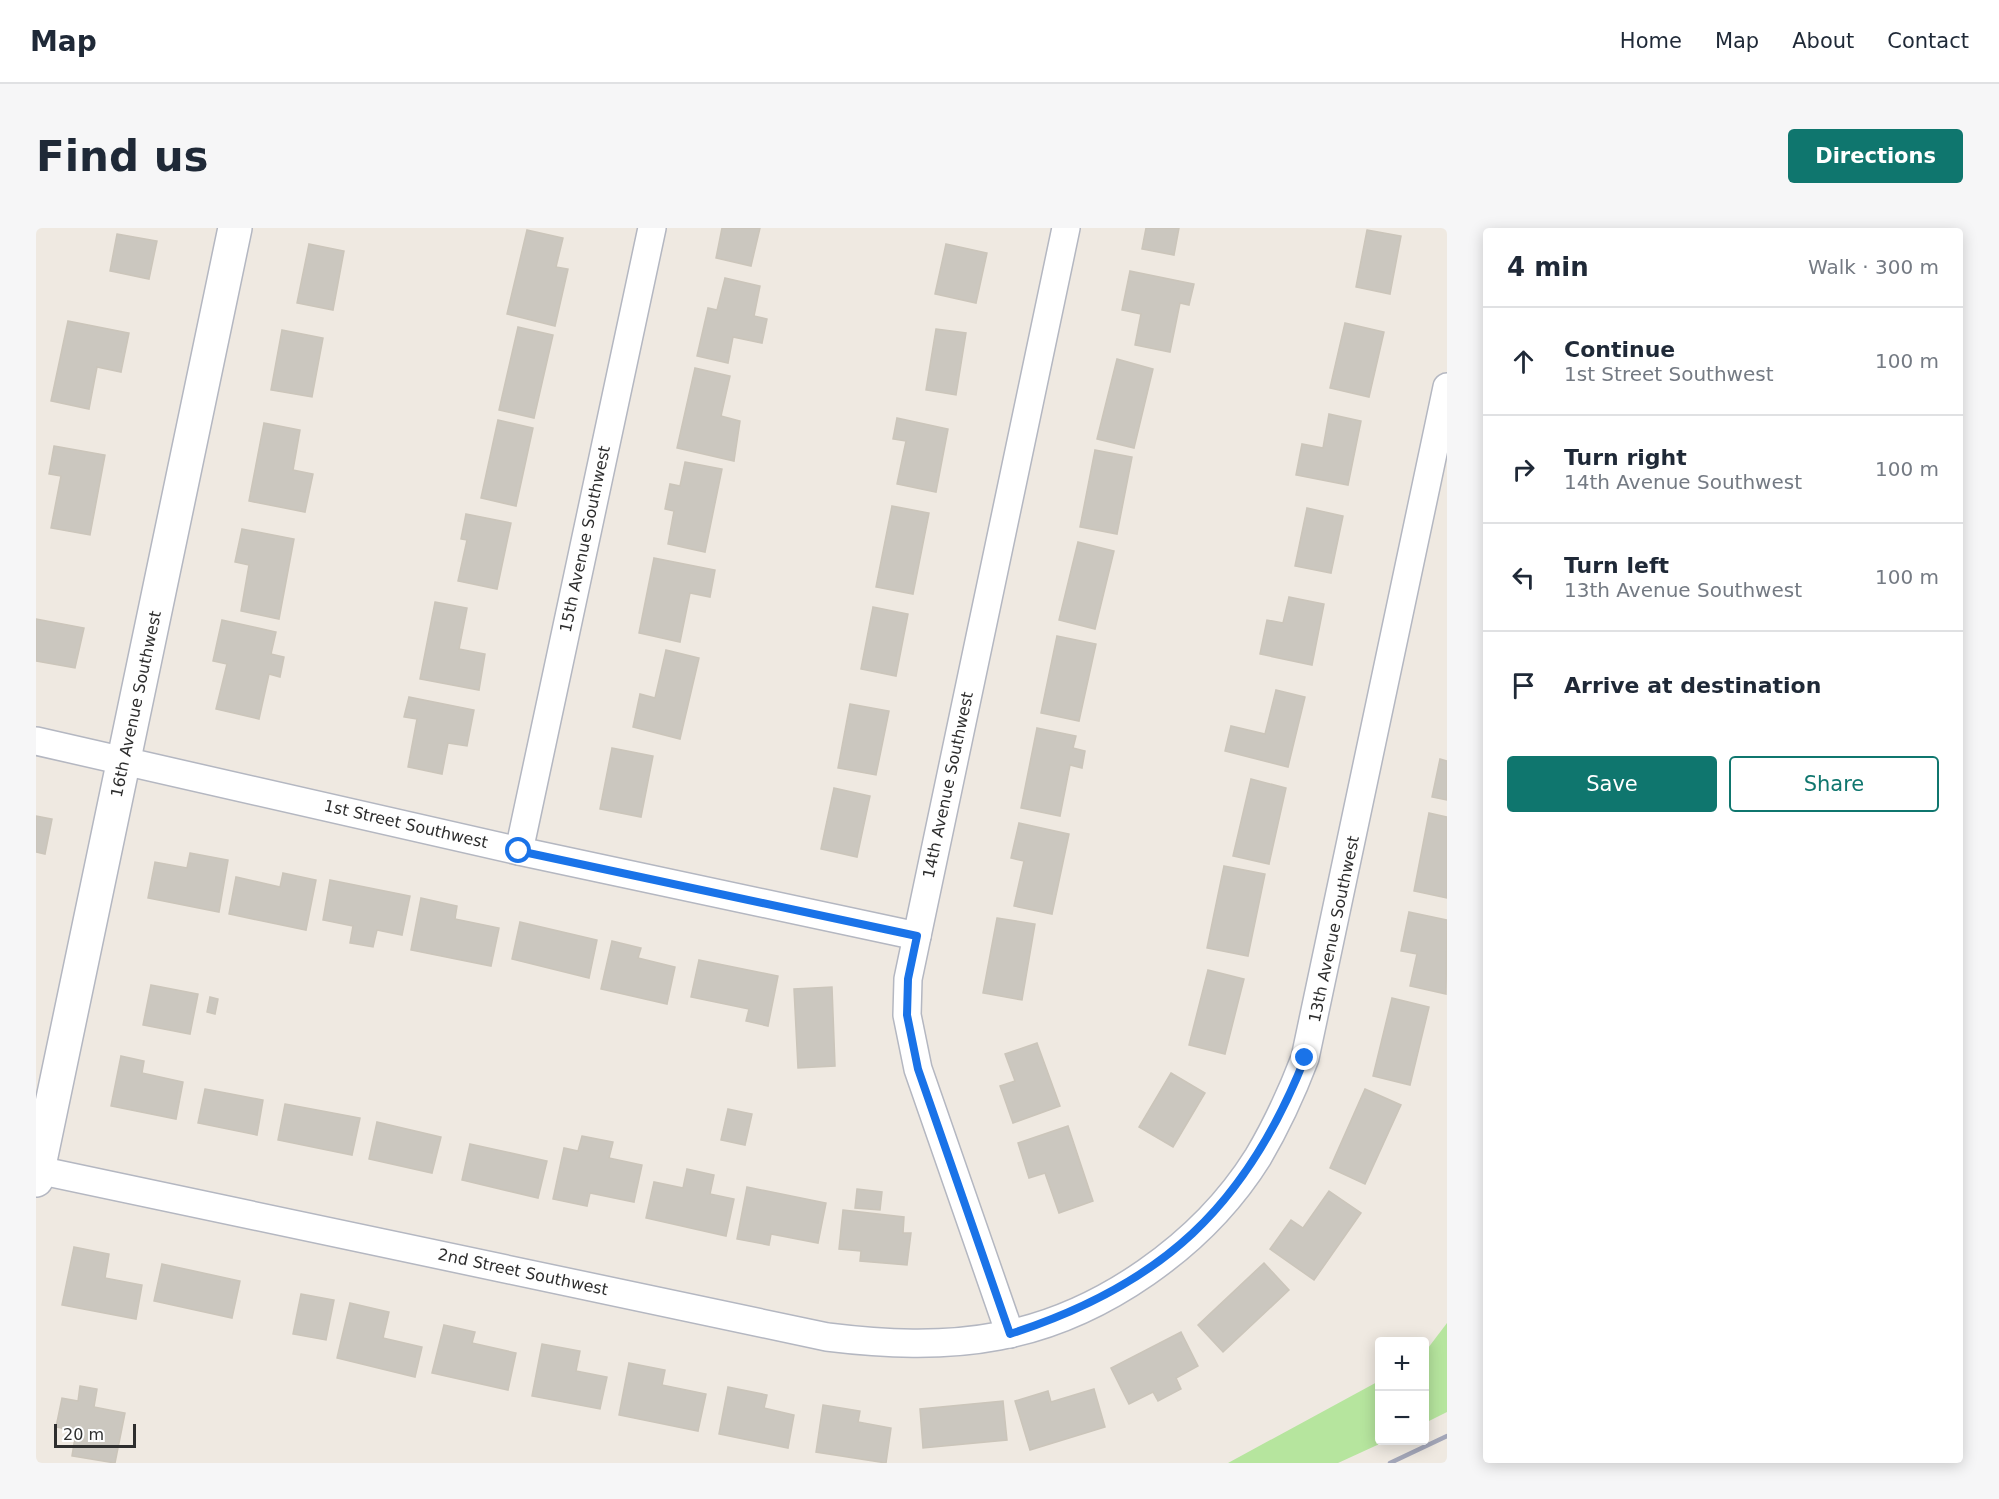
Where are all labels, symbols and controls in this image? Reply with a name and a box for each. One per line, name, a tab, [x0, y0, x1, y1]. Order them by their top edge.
text: Map	[30, 25, 97, 58]
text: Home	[1620, 29, 1682, 53]
text: Map	[1715, 29, 1759, 53]
text: About	[1792, 29, 1854, 53]
text: Contact	[1887, 29, 1969, 53]
button: Directions	[1788, 129, 1963, 183]
text: Find us	[36, 132, 209, 181]
text: 4 min	[1507, 252, 1589, 282]
text: Walk · 300 m	[1808, 255, 1939, 279]
text: Continue	[1564, 337, 1675, 362]
icon: ahead	[1507, 345, 1540, 378]
text: 100 m	[1875, 349, 1939, 373]
text: 1st Street Southwest	[1564, 362, 1774, 386]
street label: 15th Avenue Southwest	[556, 444, 614, 634]
text: Turn right	[1564, 445, 1687, 470]
icon: right	[1507, 453, 1540, 486]
text: 100 m	[1875, 457, 1939, 481]
text: 14th Avenue Southwest	[1564, 470, 1802, 494]
text: Turn left	[1564, 553, 1669, 578]
icon: left	[1507, 561, 1540, 594]
text: 100 m	[1875, 565, 1939, 589]
text: 13th Avenue Southwest	[1564, 578, 1802, 602]
street label: 16th Avenue Southwest	[107, 609, 165, 799]
icon: arrive	[1507, 669, 1540, 702]
text: Arrive at destination	[1564, 673, 1821, 698]
street label: 14th Avenue Southwest	[919, 690, 977, 880]
button: Save	[1507, 756, 1717, 812]
button: Share	[1729, 756, 1939, 812]
street label: 1st Street Southwest	[322, 796, 490, 852]
street label: 13th Avenue Southwest	[1305, 834, 1363, 1024]
route start	[505, 837, 531, 863]
route end	[1291, 1044, 1317, 1070]
street label: 2nd Street Southwest	[436, 1245, 610, 1299]
map controls	[1375, 1337, 1429, 1445]
button: +	[1375, 1337, 1429, 1391]
button: −	[1375, 1391, 1429, 1445]
scale bar	[54, 1421, 136, 1448]
text: 20 m	[63, 1425, 104, 1444]

